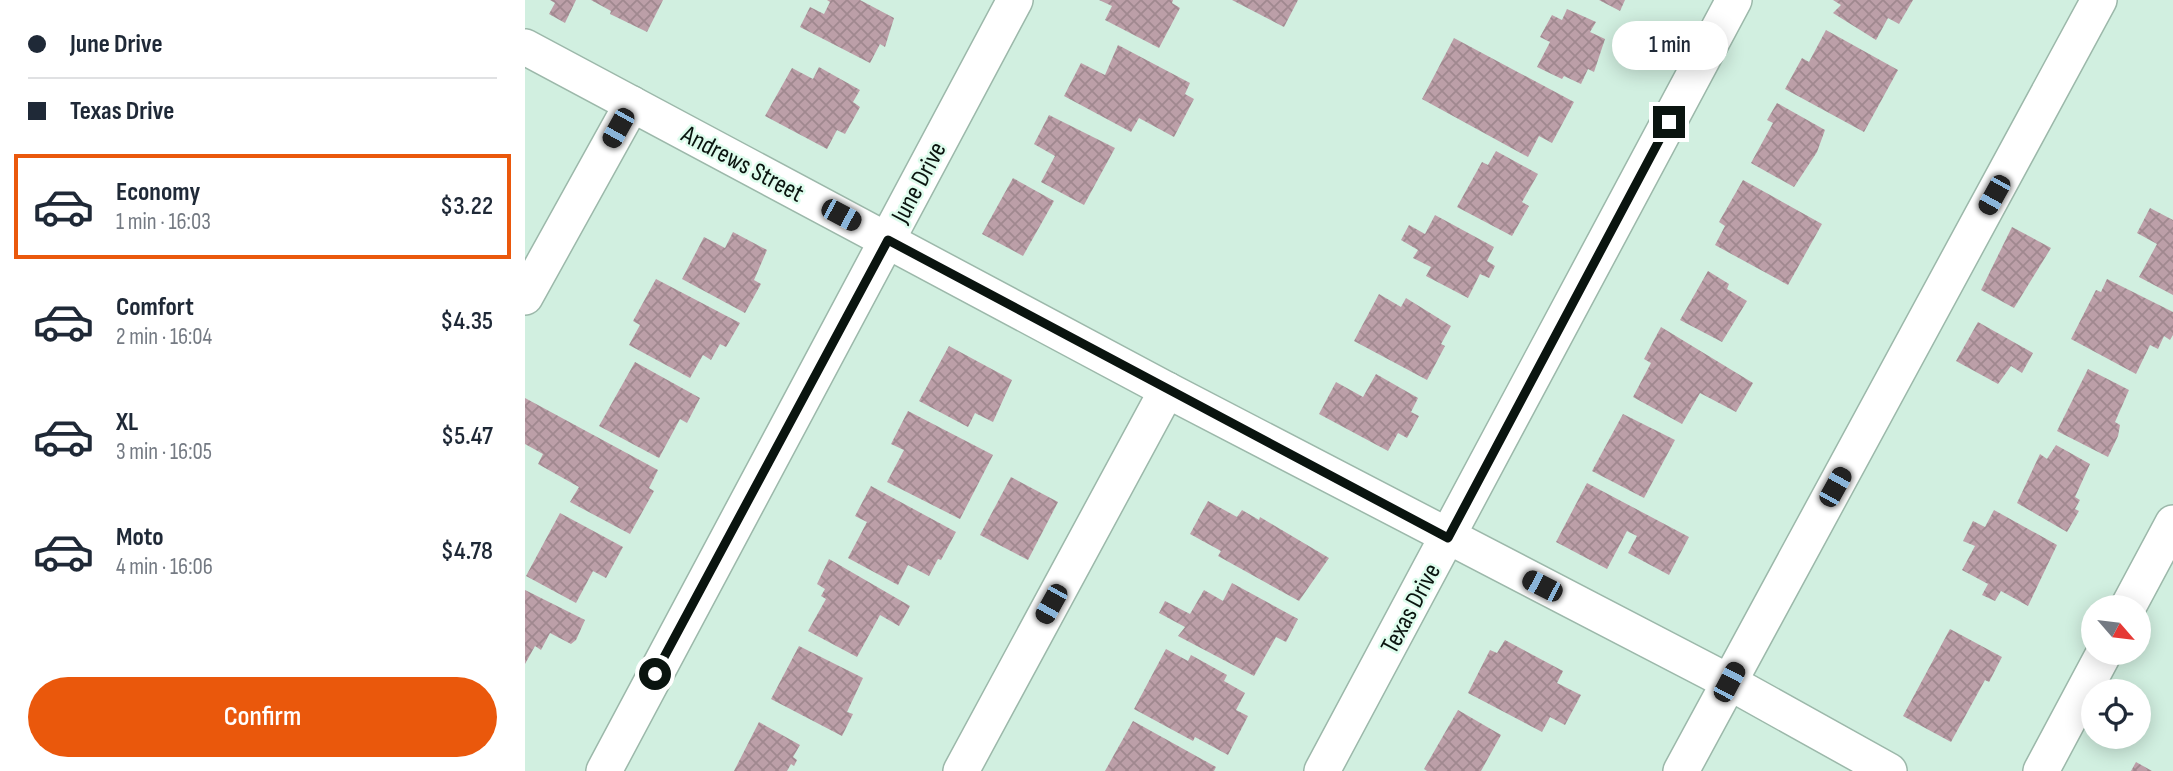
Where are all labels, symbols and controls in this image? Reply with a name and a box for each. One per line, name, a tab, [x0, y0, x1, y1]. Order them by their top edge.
callout: 1 min	[1611, 20, 1727, 69]
text: June Drive	[70, 29, 162, 60]
text: 1 min	[1649, 31, 1691, 59]
text: Texas Drive	[70, 96, 174, 127]
car	[599, 105, 638, 151]
route end	[1653, 106, 1685, 138]
street label: Andrews Street	[675, 119, 809, 209]
street label: June Drive	[885, 137, 954, 229]
car	[1975, 172, 2014, 218]
icon: car	[32, 175, 95, 238]
text: Economy	[116, 177, 200, 208]
text: $3.22	[440, 191, 493, 222]
car	[818, 196, 865, 234]
text: 1 min · 16:03	[116, 208, 211, 236]
icon: car	[32, 290, 95, 353]
text: Comfort	[116, 292, 194, 323]
text: $4.35	[440, 306, 493, 337]
text: 2 min · 16:04	[116, 323, 212, 351]
icon: car	[32, 405, 95, 468]
text: XL	[116, 407, 138, 438]
text: $5.47	[441, 421, 493, 452]
text: 3 min · 16:05	[116, 438, 212, 466]
car	[1816, 464, 1855, 510]
icon: car	[32, 520, 95, 583]
text: Moto	[116, 522, 164, 553]
text: $4.78	[441, 536, 493, 567]
text: 4 min · 16:06	[116, 553, 213, 581]
street label: Texas Drive	[1375, 558, 1448, 659]
car	[1519, 567, 1566, 605]
car	[1032, 581, 1071, 627]
north arrow	[2081, 595, 2151, 665]
map controls	[2081, 595, 2151, 749]
route start	[639, 658, 671, 690]
car	[1710, 659, 1749, 705]
button: Confirm	[28, 677, 497, 757]
button: locate	[2081, 679, 2151, 749]

